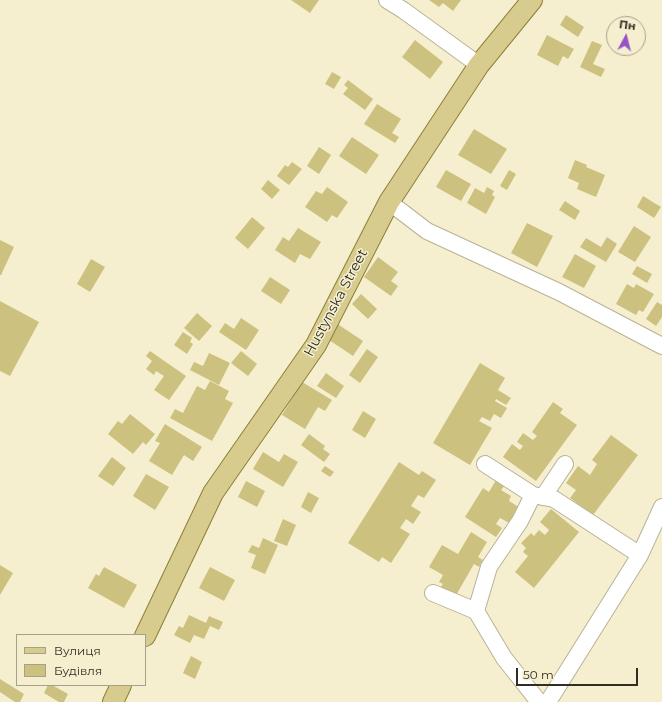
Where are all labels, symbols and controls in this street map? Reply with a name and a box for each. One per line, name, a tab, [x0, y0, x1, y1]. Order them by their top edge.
north arrow	[606, 16, 646, 56]
text: Пн	[618, 17, 636, 33]
street label: Hustynska Street	[301, 246, 371, 360]
legend	[16, 634, 146, 686]
text: Вулиця	[54, 643, 101, 658]
scale bar	[518, 660, 640, 686]
text: Будівля	[54, 663, 102, 678]
text: 50 m	[523, 667, 554, 682]

